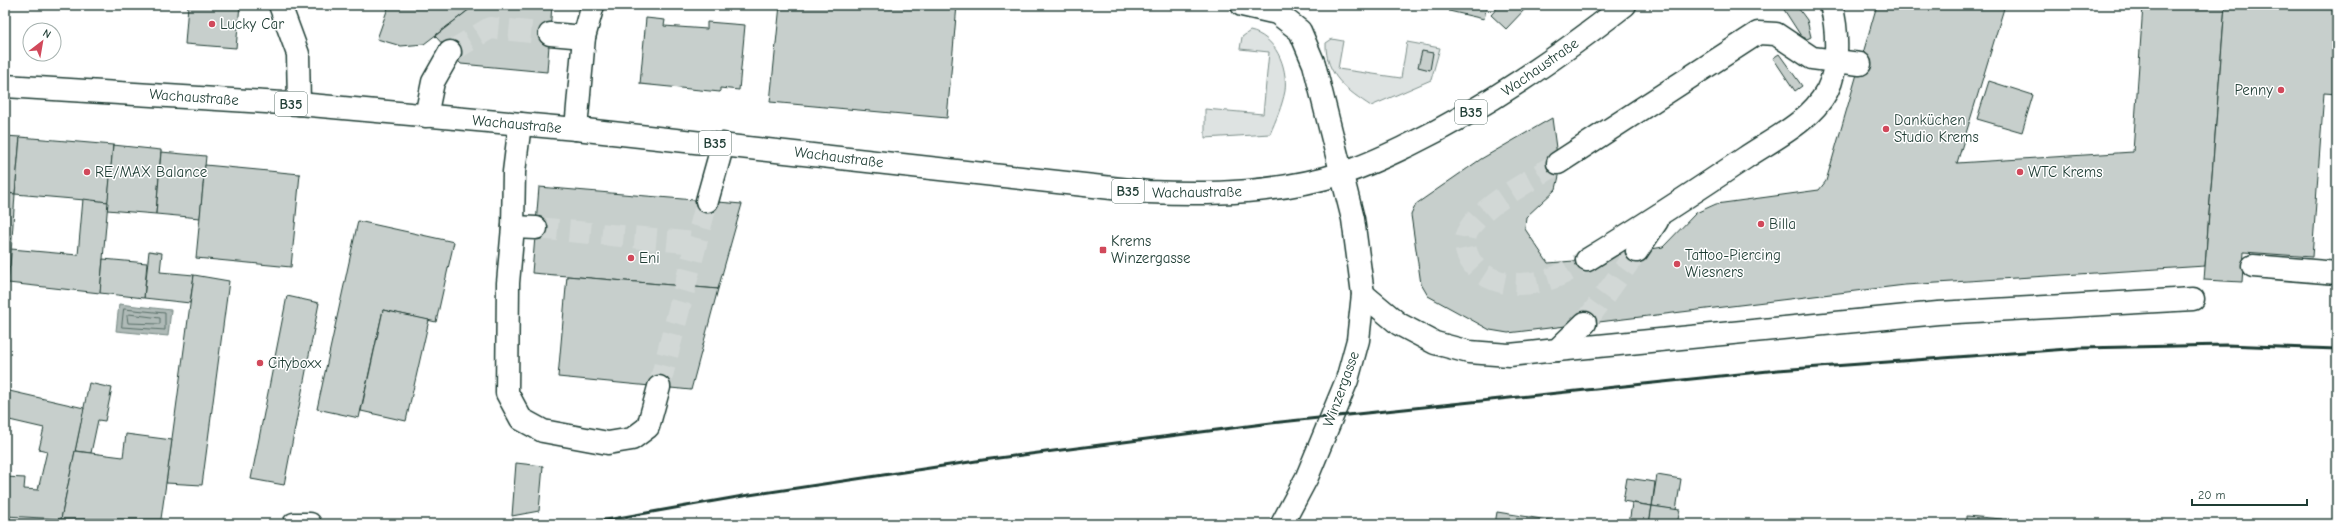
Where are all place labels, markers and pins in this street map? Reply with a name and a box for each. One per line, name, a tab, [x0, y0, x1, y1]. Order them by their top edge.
place label: Lucky Car	[220, 15, 284, 33]
marker: Lucky Car	[207, 19, 217, 29]
place label: Penny	[2234, 81, 2273, 99]
marker: Penny	[2276, 85, 2286, 95]
place label: Danküchen Studio Krems	[1894, 111, 1979, 146]
marker: Danküchen Studio Krems	[1881, 124, 1891, 134]
place label: RE/MAX Balance	[95, 163, 208, 181]
place label: WTC Krems	[2028, 163, 2102, 181]
marker: RE/MAX Balance	[82, 167, 92, 177]
marker: WTC Krems	[2015, 167, 2025, 177]
place label: Billa	[1769, 215, 1796, 233]
marker: Billa	[1756, 219, 1766, 229]
place label: Krems Winzergasse	[1111, 232, 1191, 267]
marker: Krems Winzergasse	[1098, 245, 1108, 255]
place label: Tattoo-Piercing Wiesners	[1685, 246, 1781, 281]
place label: Eni	[639, 249, 660, 267]
marker: Eni	[626, 253, 636, 263]
marker: Tattoo-Piercing Wiesners	[1672, 259, 1682, 269]
place label: Cityboxx	[268, 354, 322, 372]
marker: Cityboxx	[255, 358, 265, 368]

